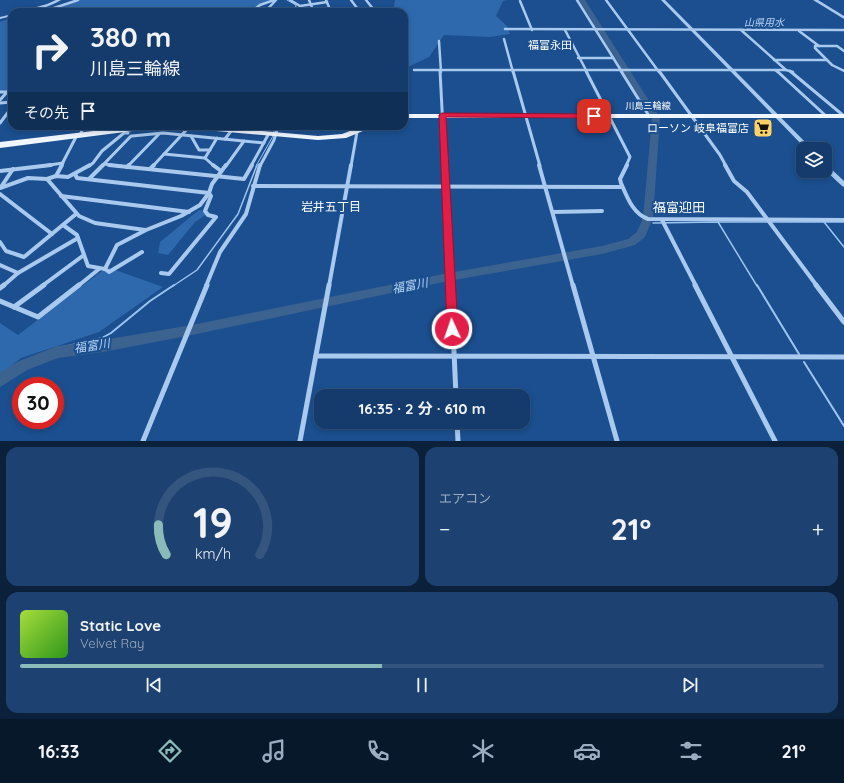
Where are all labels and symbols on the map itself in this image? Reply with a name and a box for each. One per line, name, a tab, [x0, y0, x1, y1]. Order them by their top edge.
water label: 山県用水	[744, 16, 785, 29]
district label: 福富永田	[528, 38, 572, 52]
pin	[577, 99, 611, 133]
street label: 川島三輪線	[625, 100, 671, 111]
supermarket icon: ローソン 岐阜福富店	[752, 117, 774, 139]
place label: ローソン 岐阜福富店	[647, 121, 749, 135]
district label: 岩井五丁目	[301, 199, 361, 214]
district label: 福富迎田	[653, 199, 705, 215]
water label: 福富川	[391, 274, 431, 296]
position arrow	[431, 308, 473, 350]
water label: 福富川	[73, 335, 113, 356]
speed limit sign: 30	[12, 377, 64, 429]

